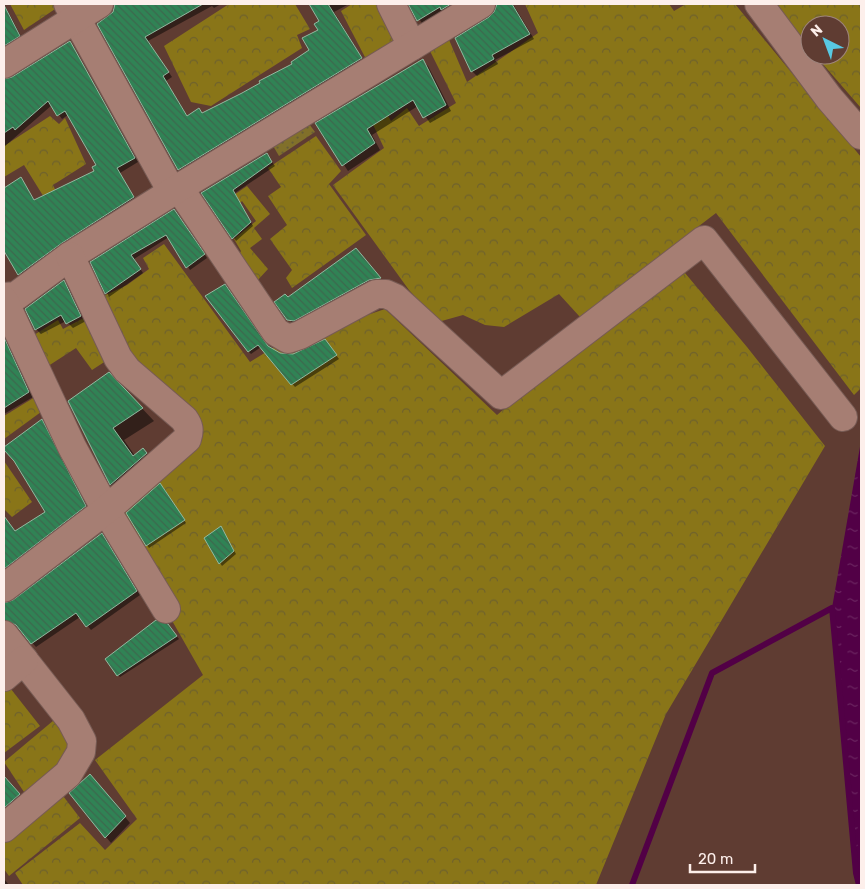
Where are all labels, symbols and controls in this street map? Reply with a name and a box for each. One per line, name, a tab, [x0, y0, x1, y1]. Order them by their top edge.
north arrow	[800, 15, 850, 65]
text: N	[807, 21, 826, 40]
scale bar	[690, 842, 755, 874]
text: 20 m	[698, 850, 733, 868]

